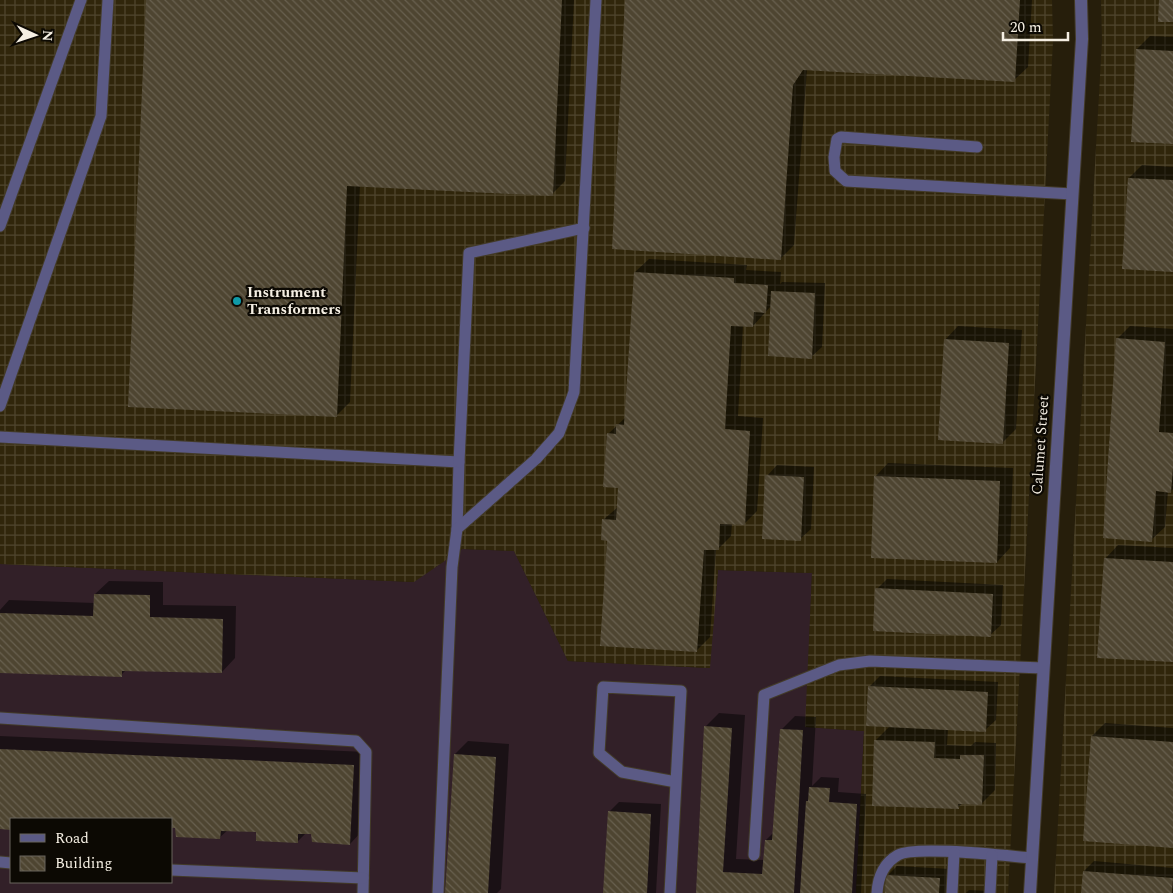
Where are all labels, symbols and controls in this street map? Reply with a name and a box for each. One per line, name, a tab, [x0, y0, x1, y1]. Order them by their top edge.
north arrow	[10, 10, 60, 60]
scale bar	[1003, 10, 1068, 42]
text: 20 m	[1010, 16, 1042, 39]
text: N	[37, 29, 58, 42]
place label: Instrument Transformers	[247, 281, 341, 321]
marker: Instrument Transformers	[231, 295, 243, 307]
street label: Calumet Street	[1026, 395, 1055, 495]
legend	[10, 818, 172, 883]
text: Road	[55, 827, 89, 850]
text: Building	[55, 852, 112, 875]

